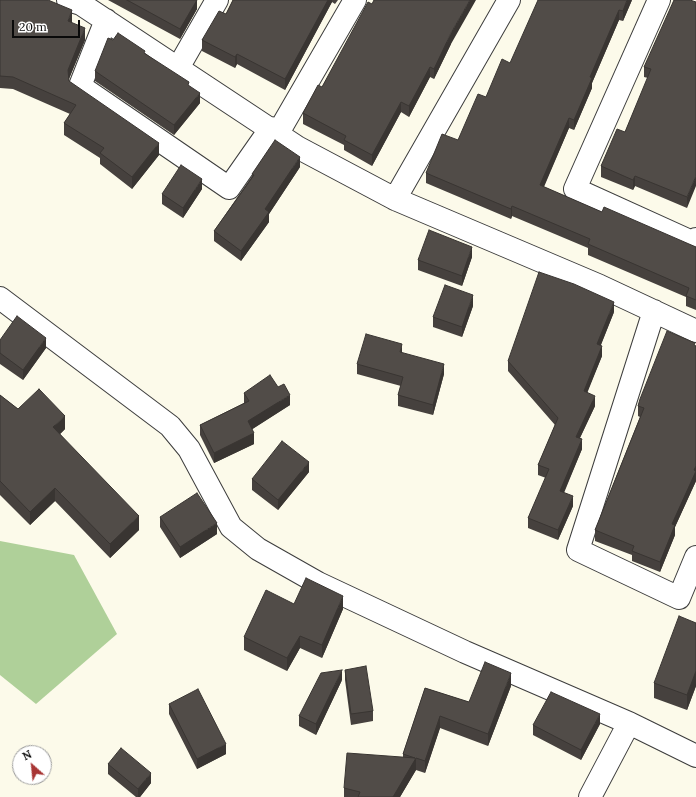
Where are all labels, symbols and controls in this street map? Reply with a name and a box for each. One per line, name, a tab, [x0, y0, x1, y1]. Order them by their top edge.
scale bar	[14, 12, 82, 38]
text: 20 m	[19, 19, 47, 34]
north arrow	[12, 745, 52, 785]
text: N	[20, 747, 34, 763]

